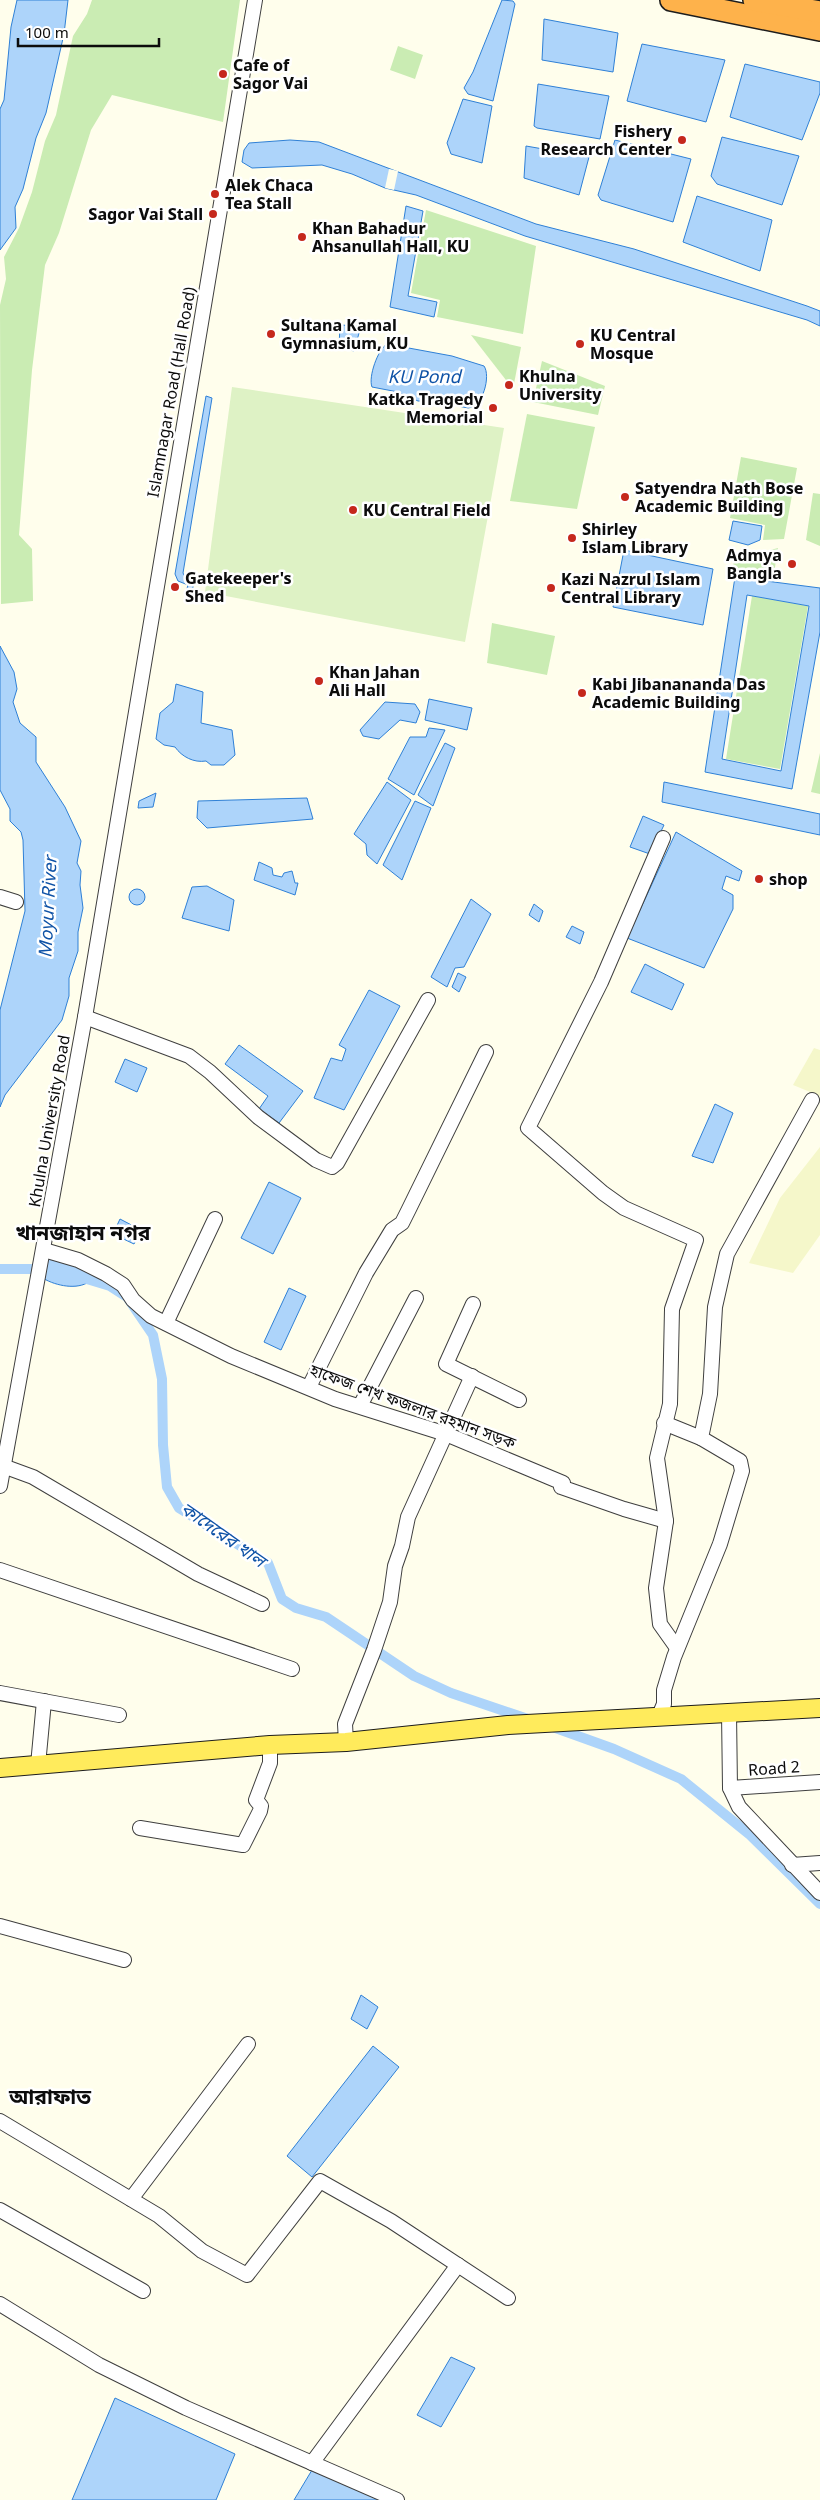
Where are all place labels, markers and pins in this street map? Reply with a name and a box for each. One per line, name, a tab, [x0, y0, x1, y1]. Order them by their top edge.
place label: Cafe of Sagor Vai	[233, 56, 308, 96]
marker: Cafe of Sagor Vai	[217, 68, 229, 80]
place label: Fishery Research Center	[540, 122, 673, 162]
marker: Fishery Research Center	[676, 134, 688, 146]
place label: Alek Chaca Tea Stall	[225, 176, 313, 216]
marker: Alek Chaca Tea Stall	[209, 188, 221, 200]
place label: Sagor Vai Stall	[88, 205, 203, 227]
marker: Sagor Vai Stall	[207, 208, 219, 220]
place label: Khan Bahadur Ahsanullah Hall, KU	[312, 219, 469, 259]
marker: Khan Bahadur Ahsanullah Hall, KU	[296, 231, 308, 243]
place label: Sultana Kamal Gymnasium, KU	[281, 316, 408, 356]
place label: KU Central Mosque	[590, 326, 676, 366]
marker: Sultana Kamal Gymnasium, KU	[265, 328, 277, 340]
marker: KU Central Mosque	[574, 338, 586, 350]
place label: Khulna University	[519, 367, 602, 407]
marker: Khulna University	[503, 379, 515, 391]
place label: Katka Tragedy Memorial	[368, 390, 484, 430]
marker: Katka Tragedy Memorial	[487, 402, 499, 414]
place label: Satyendra Nath Bose Academic Building	[635, 479, 803, 519]
marker: Satyendra Nath Bose Academic Building	[619, 491, 631, 503]
place label: KU Central Field	[363, 501, 491, 523]
marker: KU Central Field	[347, 504, 359, 516]
place label: Shirley Islam Library	[582, 520, 689, 560]
marker: Shirley Islam Library	[566, 532, 578, 544]
place label: Admya Bangla	[726, 546, 782, 586]
marker: Admya Bangla	[786, 558, 798, 570]
place label: Gatekeeper's Shed	[185, 569, 292, 609]
place label: Kazi Nazrul Islam Central Library	[561, 570, 700, 610]
marker: Gatekeeper's Shed	[169, 581, 181, 593]
marker: Kazi Nazrul Islam Central Library	[545, 582, 557, 594]
place label: Khan Jahan Ali Hall	[329, 663, 420, 703]
marker: Khan Jahan Ali Hall	[313, 675, 325, 687]
place label: Kabi Jibanananda Das Academic Building	[592, 675, 766, 715]
marker: Kabi Jibanananda Das Academic Building	[576, 687, 588, 699]
place label: shop	[769, 870, 808, 892]
marker: shop	[753, 873, 765, 885]

